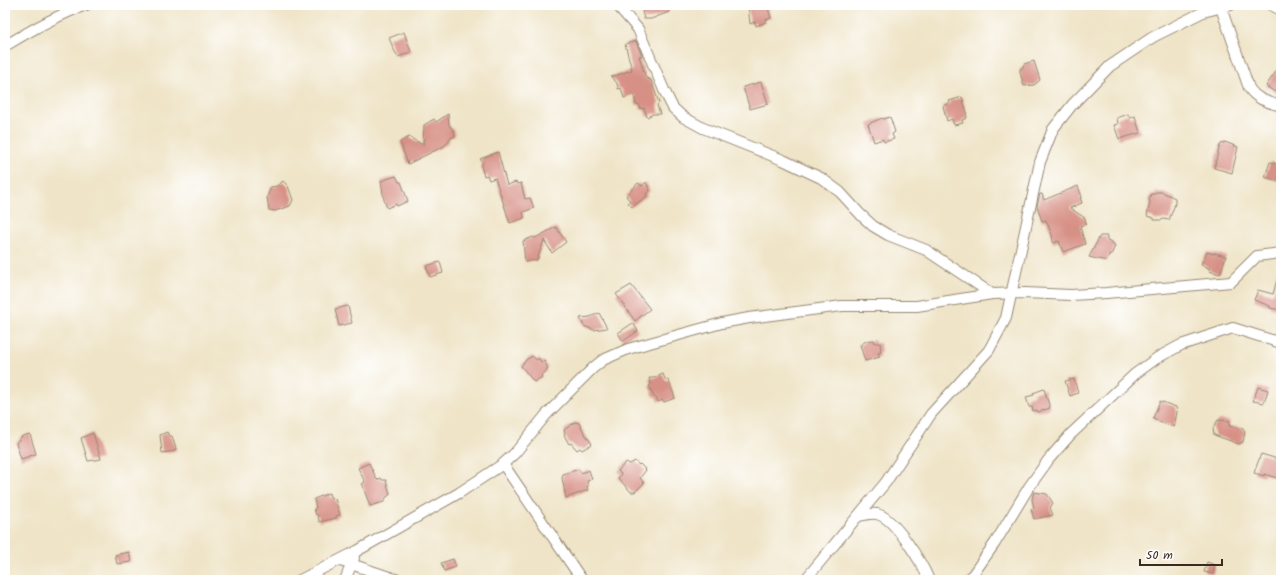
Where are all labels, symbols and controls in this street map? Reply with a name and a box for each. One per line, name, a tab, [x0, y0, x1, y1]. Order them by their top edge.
scale bar	[1140, 541, 1222, 567]
text: 50 m	[1146, 546, 1173, 565]

